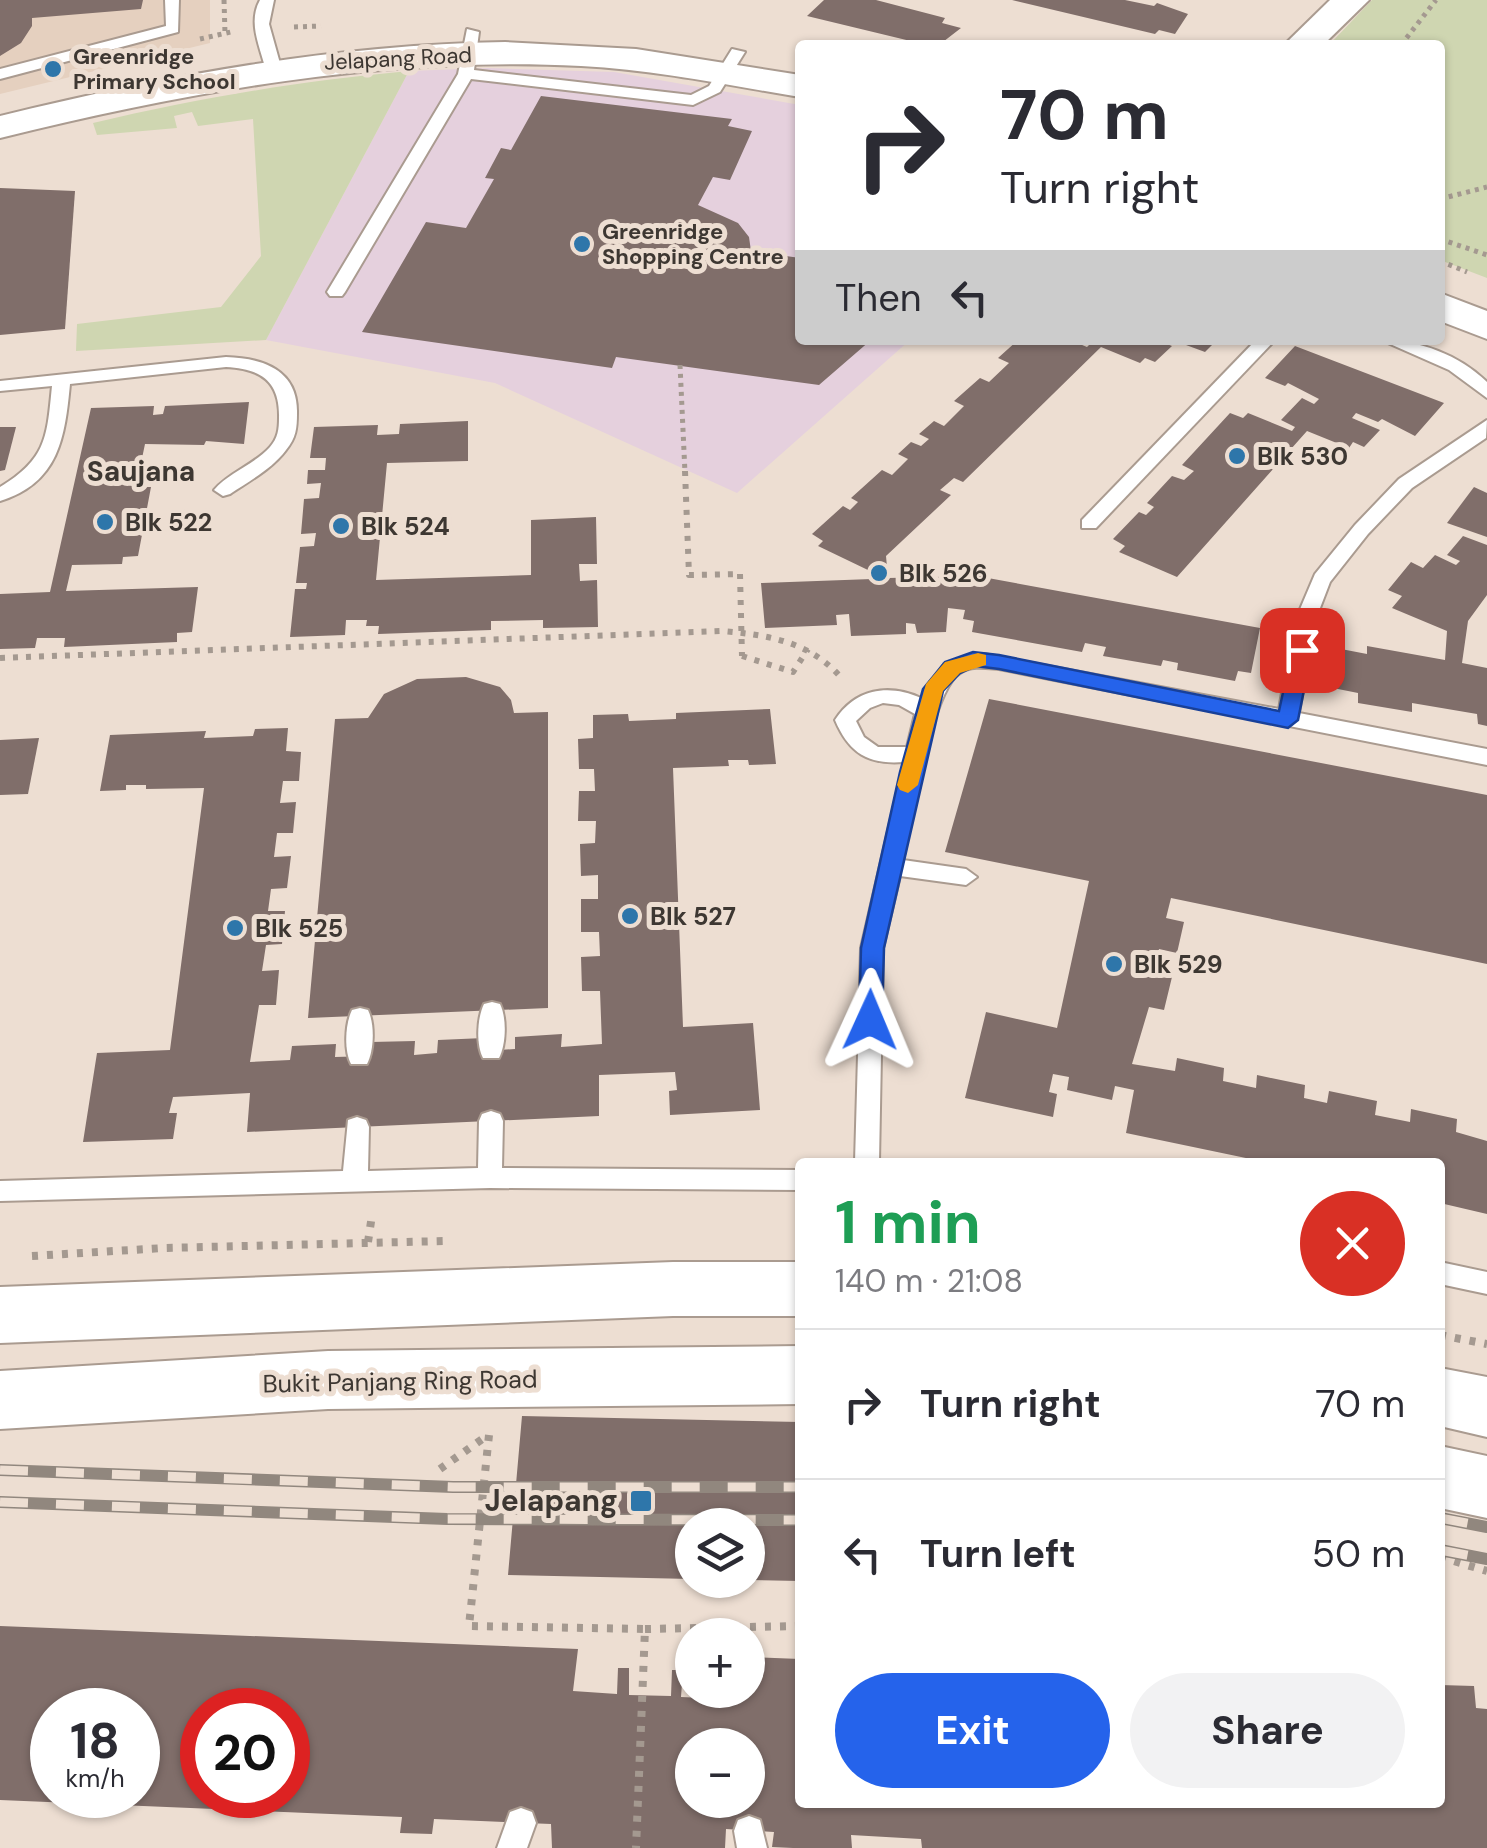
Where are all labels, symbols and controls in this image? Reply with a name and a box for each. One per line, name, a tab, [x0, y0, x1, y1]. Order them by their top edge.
street label: Jelapang Road	[323, 40, 473, 77]
place label: Greenridge Primary School	[73, 42, 236, 96]
marker: Greenridge Primary School	[42, 58, 64, 80]
text: 70 m	[1000, 70, 1169, 161]
icon: right	[835, 80, 965, 210]
text: Turn right	[1000, 158, 1199, 217]
place label: Greenridge Shopping Centre	[602, 217, 784, 271]
marker: Greenridge Shopping Centre	[571, 233, 593, 255]
icon: left	[942, 270, 997, 325]
text: Then	[835, 273, 922, 323]
place label: Blk 530	[1257, 440, 1348, 473]
marker: Blk 530	[1226, 445, 1248, 467]
district label: Saujana	[87, 453, 195, 490]
place label: Blk 522	[125, 506, 212, 539]
place label: Blk 524	[361, 510, 450, 543]
marker: Blk 522	[94, 511, 116, 533]
marker: Blk 524	[330, 515, 352, 537]
place label: Blk 526	[899, 557, 988, 590]
marker: Blk 526	[868, 562, 890, 584]
pin	[1260, 608, 1345, 693]
icon: arrive	[1275, 623, 1330, 678]
place label: Blk 527	[650, 900, 736, 933]
marker: Blk 527	[619, 905, 641, 927]
place label: Blk 525	[255, 912, 343, 945]
marker: Blk 525	[224, 917, 246, 939]
place label: Blk 529	[1134, 948, 1223, 981]
marker: Blk 529	[1103, 953, 1125, 975]
position arrow	[818, 968, 922, 1072]
text: 1 min	[835, 1183, 981, 1262]
button: close	[1300, 1191, 1405, 1296]
text: 140 m · 21:08	[835, 1260, 1023, 1302]
street label: Bukit Panjang Ring Road	[262, 1363, 538, 1400]
icon: right	[835, 1377, 890, 1432]
text: Turn right	[920, 1379, 1101, 1429]
text: 70 m	[1315, 1379, 1405, 1429]
place label: Jelapang	[485, 1481, 618, 1520]
marker: Jelapang	[628, 1488, 654, 1514]
map controls	[675, 1508, 765, 1818]
button: layers	[675, 1508, 765, 1598]
icon: left	[835, 1527, 890, 1582]
text: Turn left	[920, 1529, 1076, 1579]
text: 50 m	[1312, 1529, 1405, 1579]
button: +	[675, 1618, 765, 1708]
button: Exit	[835, 1673, 1110, 1788]
button: Share	[1130, 1673, 1405, 1788]
speed limit sign: 20	[180, 1688, 310, 1818]
text: 18	[70, 1708, 120, 1774]
button: −	[675, 1728, 765, 1818]
text: km/h	[65, 1762, 125, 1795]

